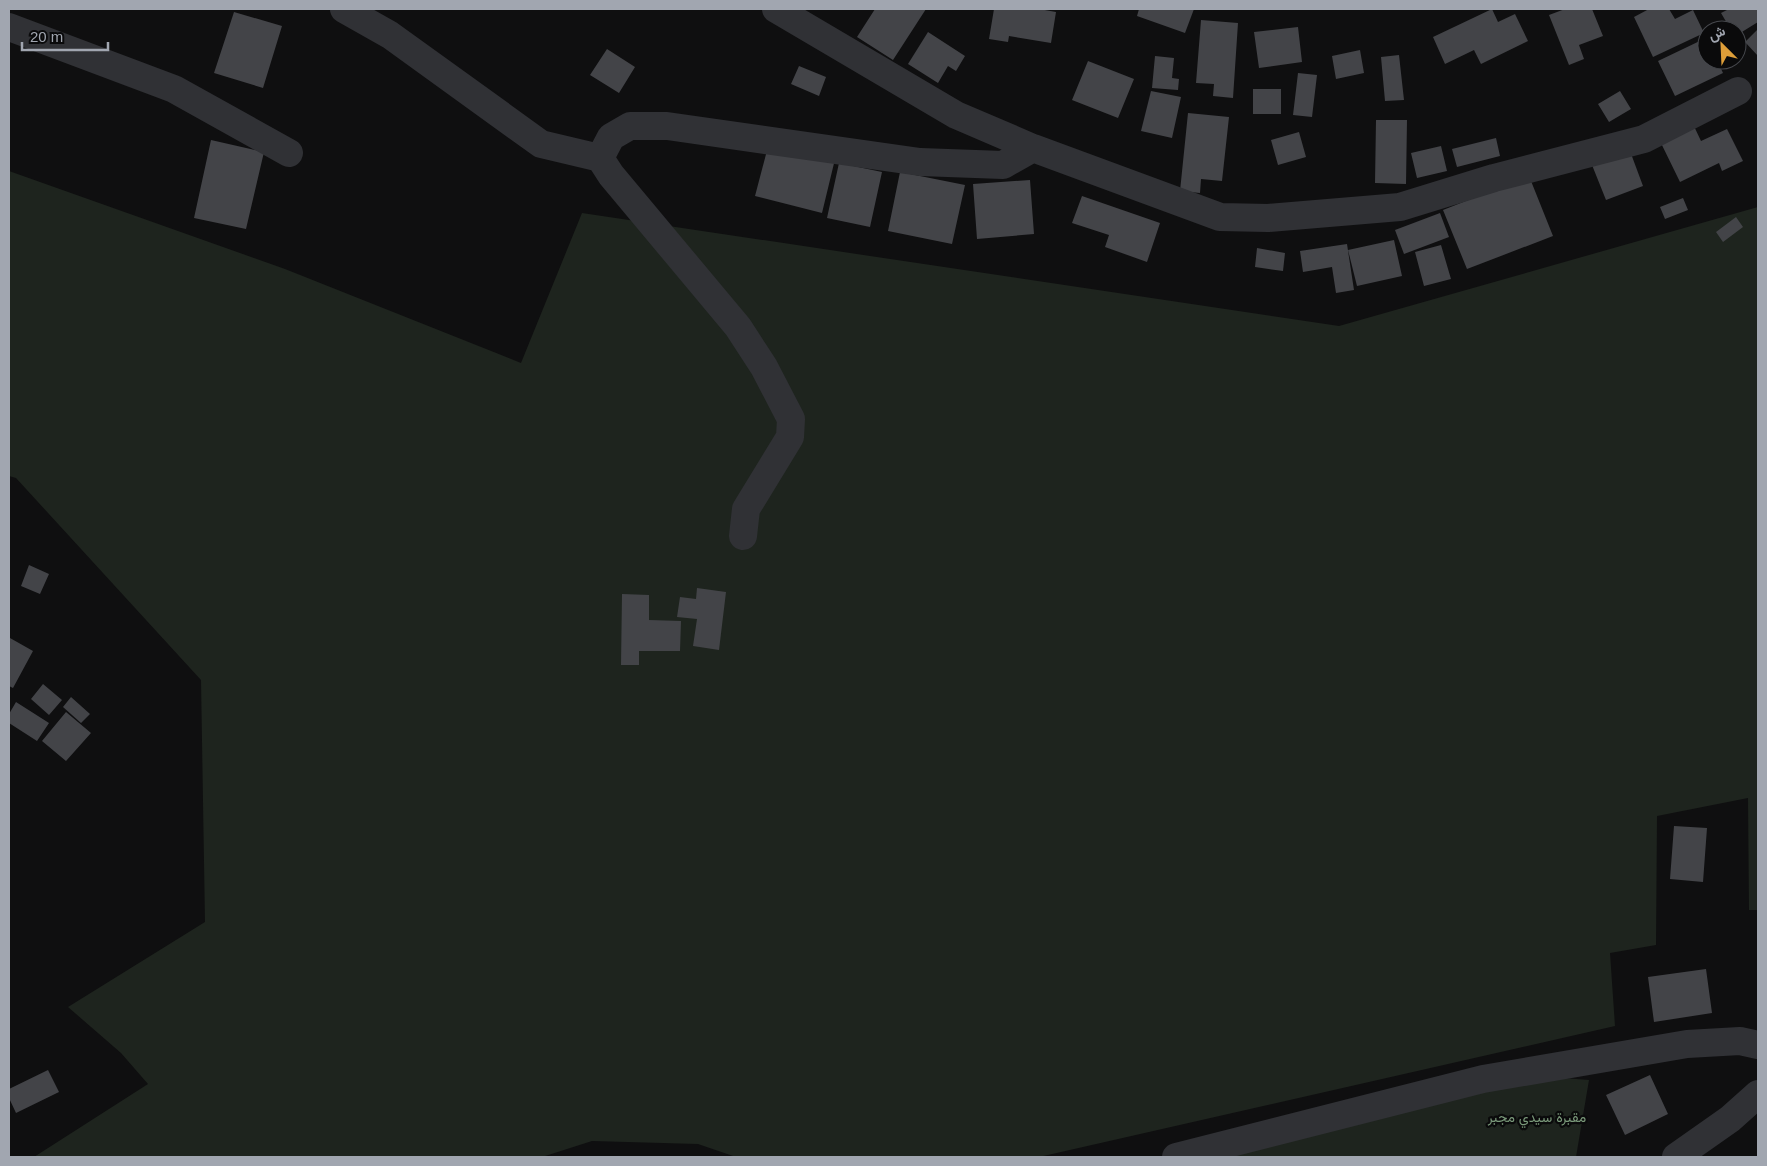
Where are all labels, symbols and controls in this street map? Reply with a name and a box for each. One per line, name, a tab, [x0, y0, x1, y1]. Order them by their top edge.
scale bar	[22, 20, 109, 52]
north arrow	[1697, 20, 1747, 70]
text: ش	[1706, 22, 1728, 45]
text: 20 m	[30, 28, 63, 45]
park label: مقبرة سيدي مجبر	[1487, 1109, 1586, 1129]

